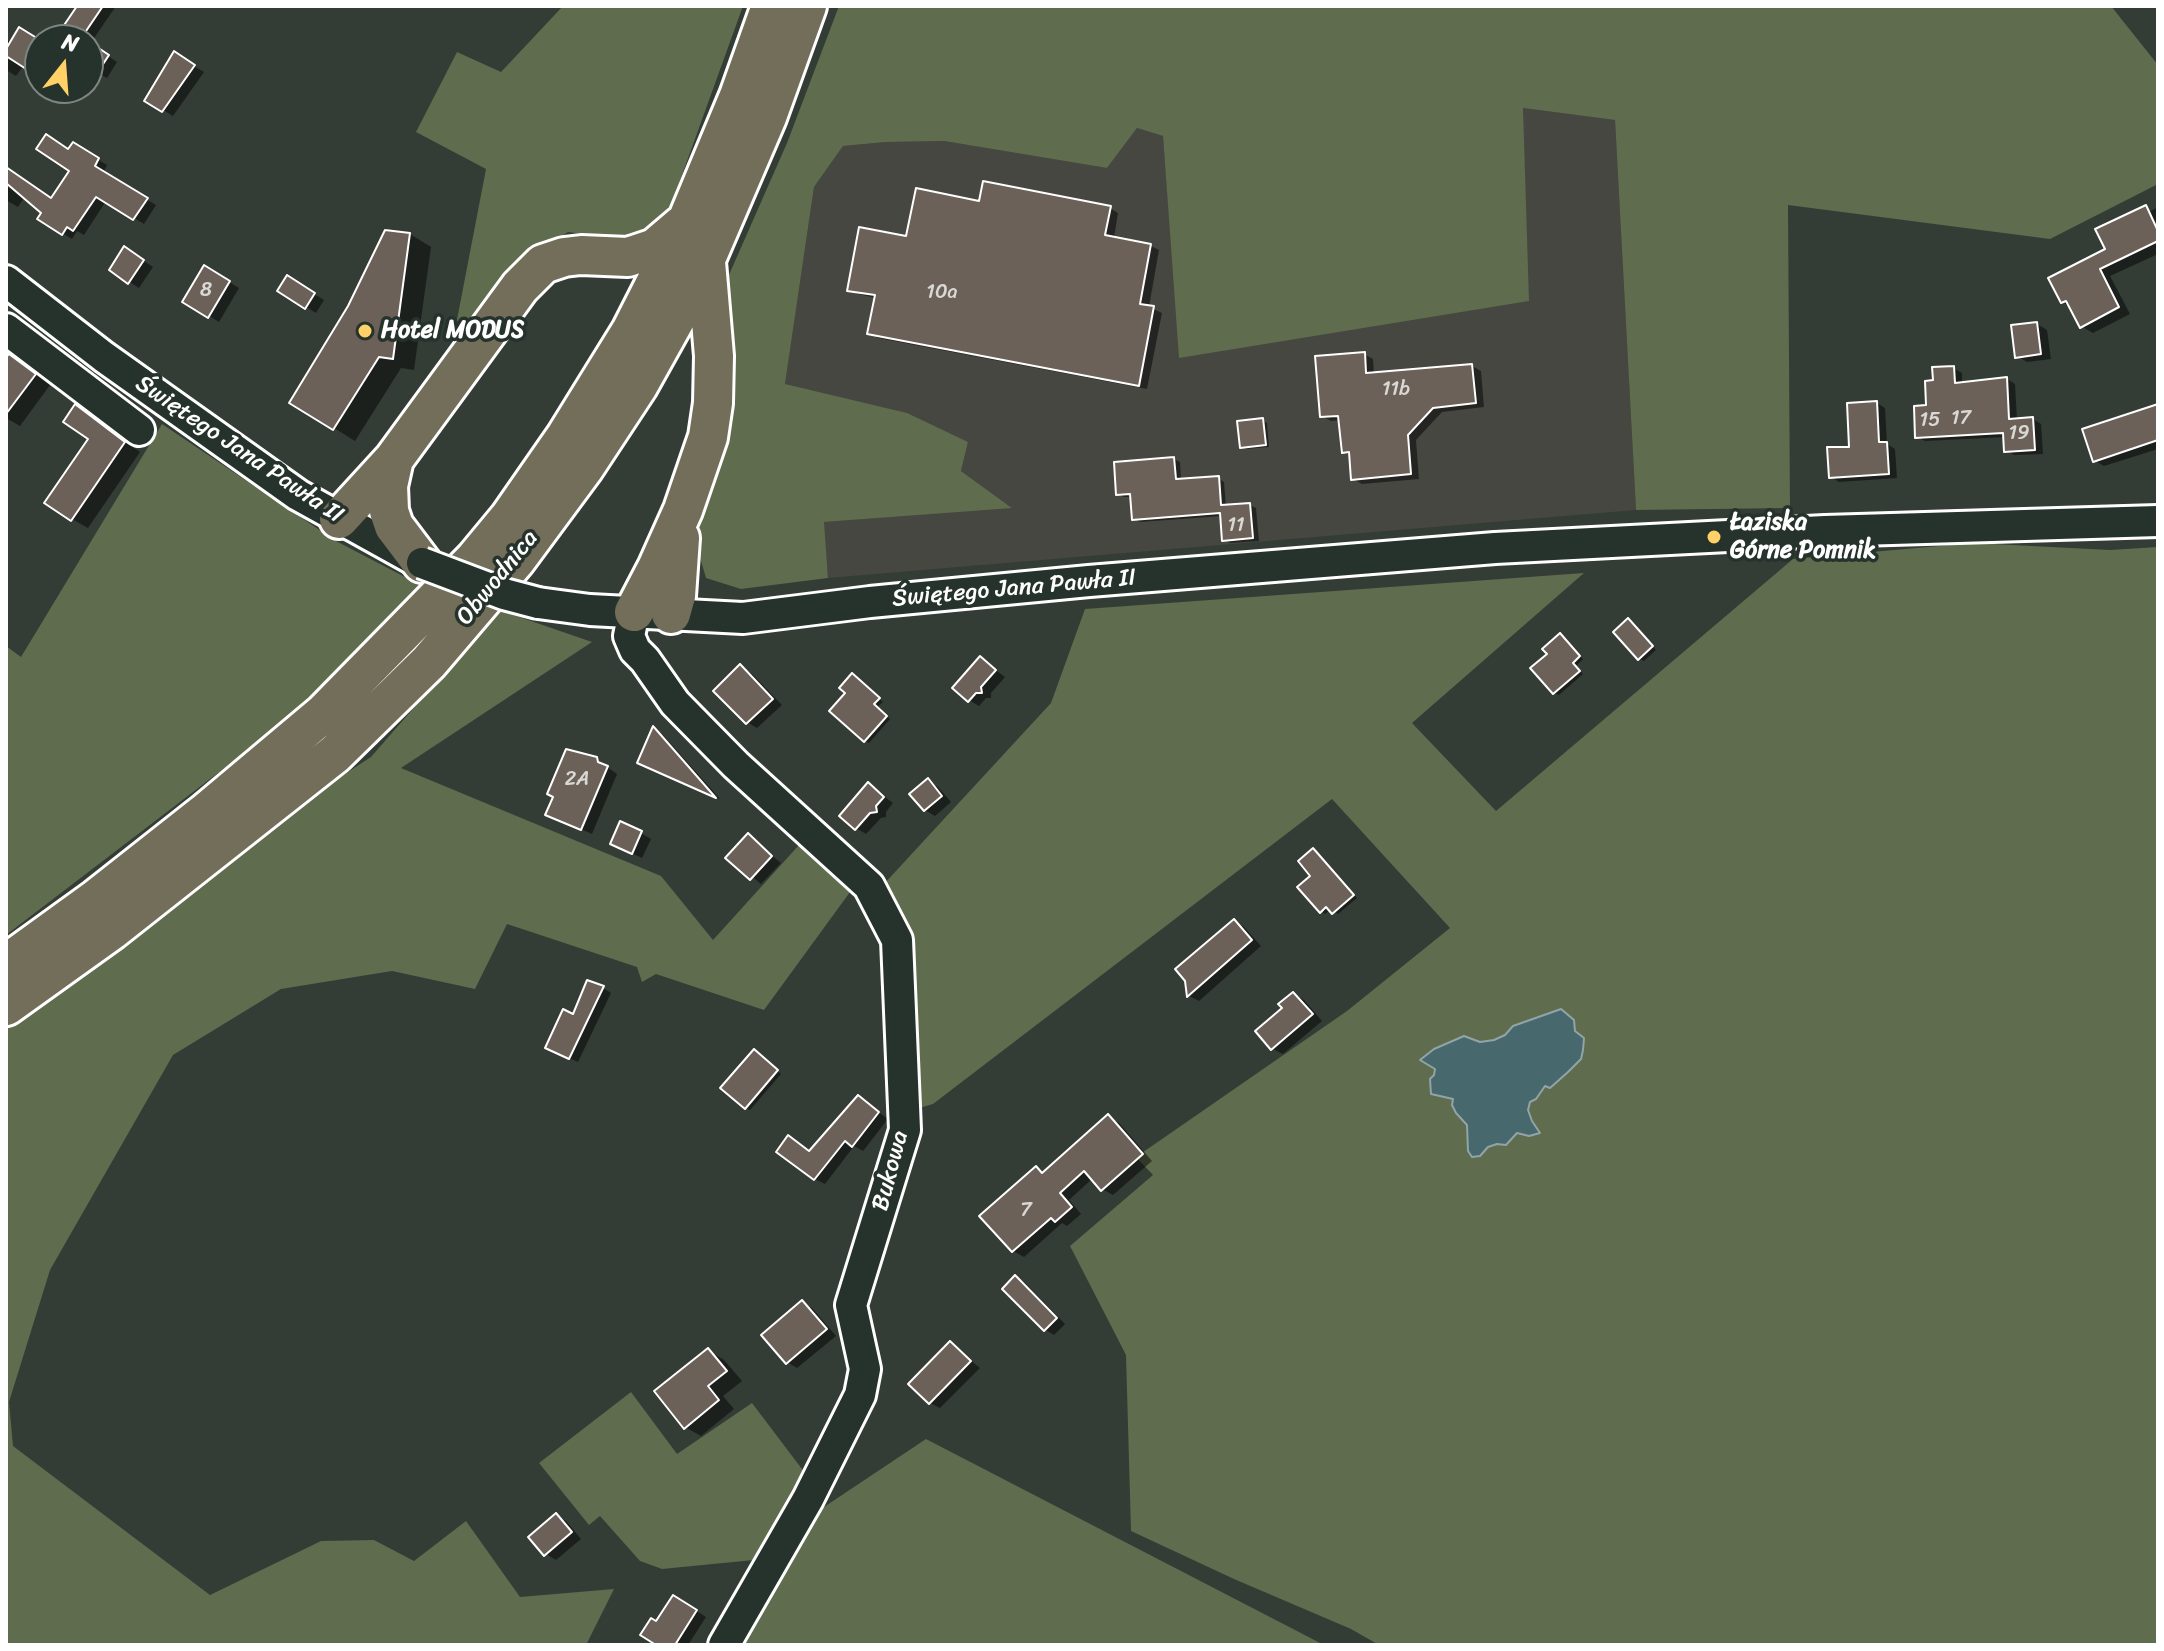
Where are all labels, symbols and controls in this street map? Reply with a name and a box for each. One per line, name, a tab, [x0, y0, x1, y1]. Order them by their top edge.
text: N	[58, 22, 84, 63]
north arrow	[24, 24, 104, 104]
house number: 8	[200, 279, 212, 303]
house number: 10a	[926, 281, 958, 305]
place label: Hotel MODUS	[381, 317, 524, 345]
marker: Hotel MODUS	[356, 322, 374, 340]
street label: Świętego Jana Pawła II	[130, 370, 348, 530]
house number: 11b	[1382, 378, 1410, 402]
house number: 17	[1951, 407, 1971, 431]
house number: 15	[1920, 409, 1940, 433]
house number: 19	[2009, 422, 2029, 446]
place label: Łaziska Górne Pomnik	[1730, 509, 1876, 565]
house number: 11	[1227, 514, 1245, 538]
street label: Obwodnica	[451, 525, 545, 631]
marker: Łaziska Górne Pomnik	[1705, 528, 1723, 546]
street label: Świętego Jana Pawła II	[891, 564, 1137, 614]
house number: 2A	[565, 768, 589, 792]
street label: Bukowa	[867, 1128, 915, 1214]
house number: 7	[1020, 1199, 1032, 1223]

